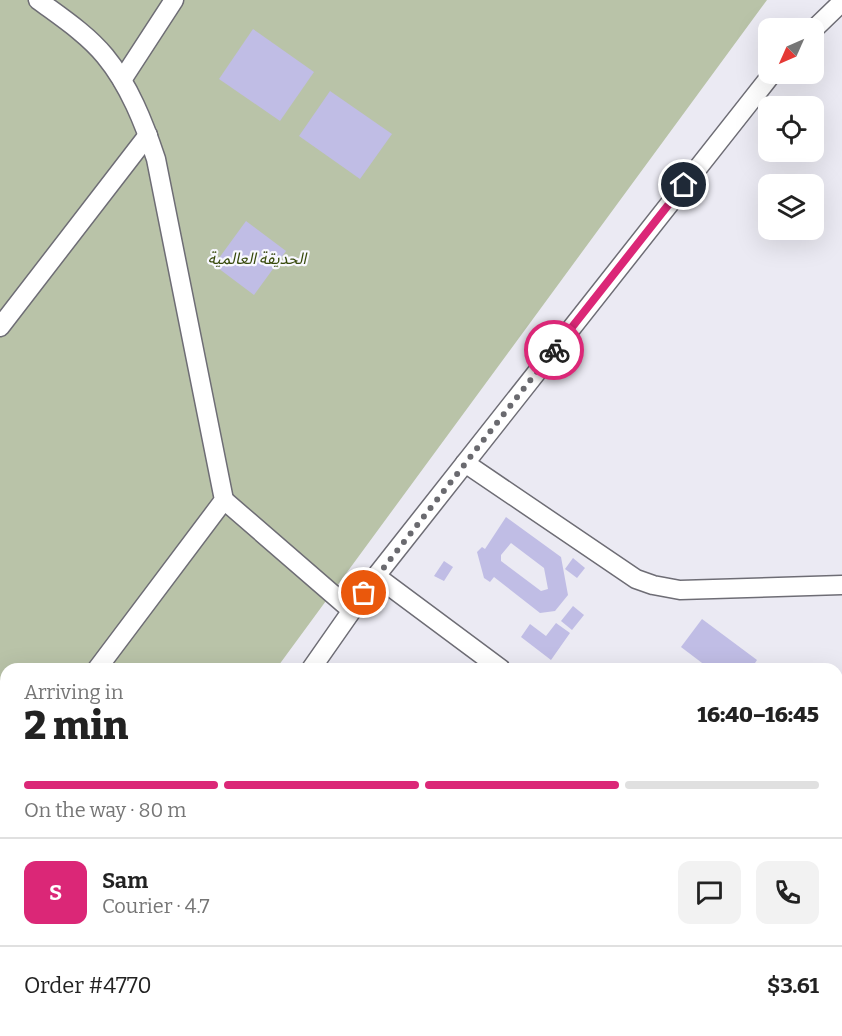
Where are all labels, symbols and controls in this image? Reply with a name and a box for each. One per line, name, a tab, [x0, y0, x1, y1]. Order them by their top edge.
north arrow	[758, 18, 824, 84]
map controls	[758, 18, 824, 240]
button: locate	[758, 96, 824, 162]
pin	[658, 159, 709, 210]
icon: home	[667, 168, 700, 201]
button: layers	[758, 174, 824, 240]
park label: الحديقة العالمية	[208, 249, 308, 268]
courier	[524, 320, 584, 380]
icon: bike	[538, 334, 571, 367]
pin	[338, 567, 389, 618]
icon: bag	[347, 576, 380, 609]
text: Arriving in	[24, 680, 123, 704]
text: 16:40–16:45	[697, 701, 819, 728]
text: 2 min	[24, 703, 128, 749]
text: On the way · 80 m	[24, 798, 186, 822]
button: chat	[678, 861, 741, 924]
button: phone	[756, 861, 819, 924]
text: Sam	[102, 867, 148, 894]
text: S	[49, 879, 62, 906]
text: Courier · 4.7	[102, 894, 210, 918]
text: Order #4770	[24, 972, 152, 999]
text: $3.61	[767, 972, 819, 999]

